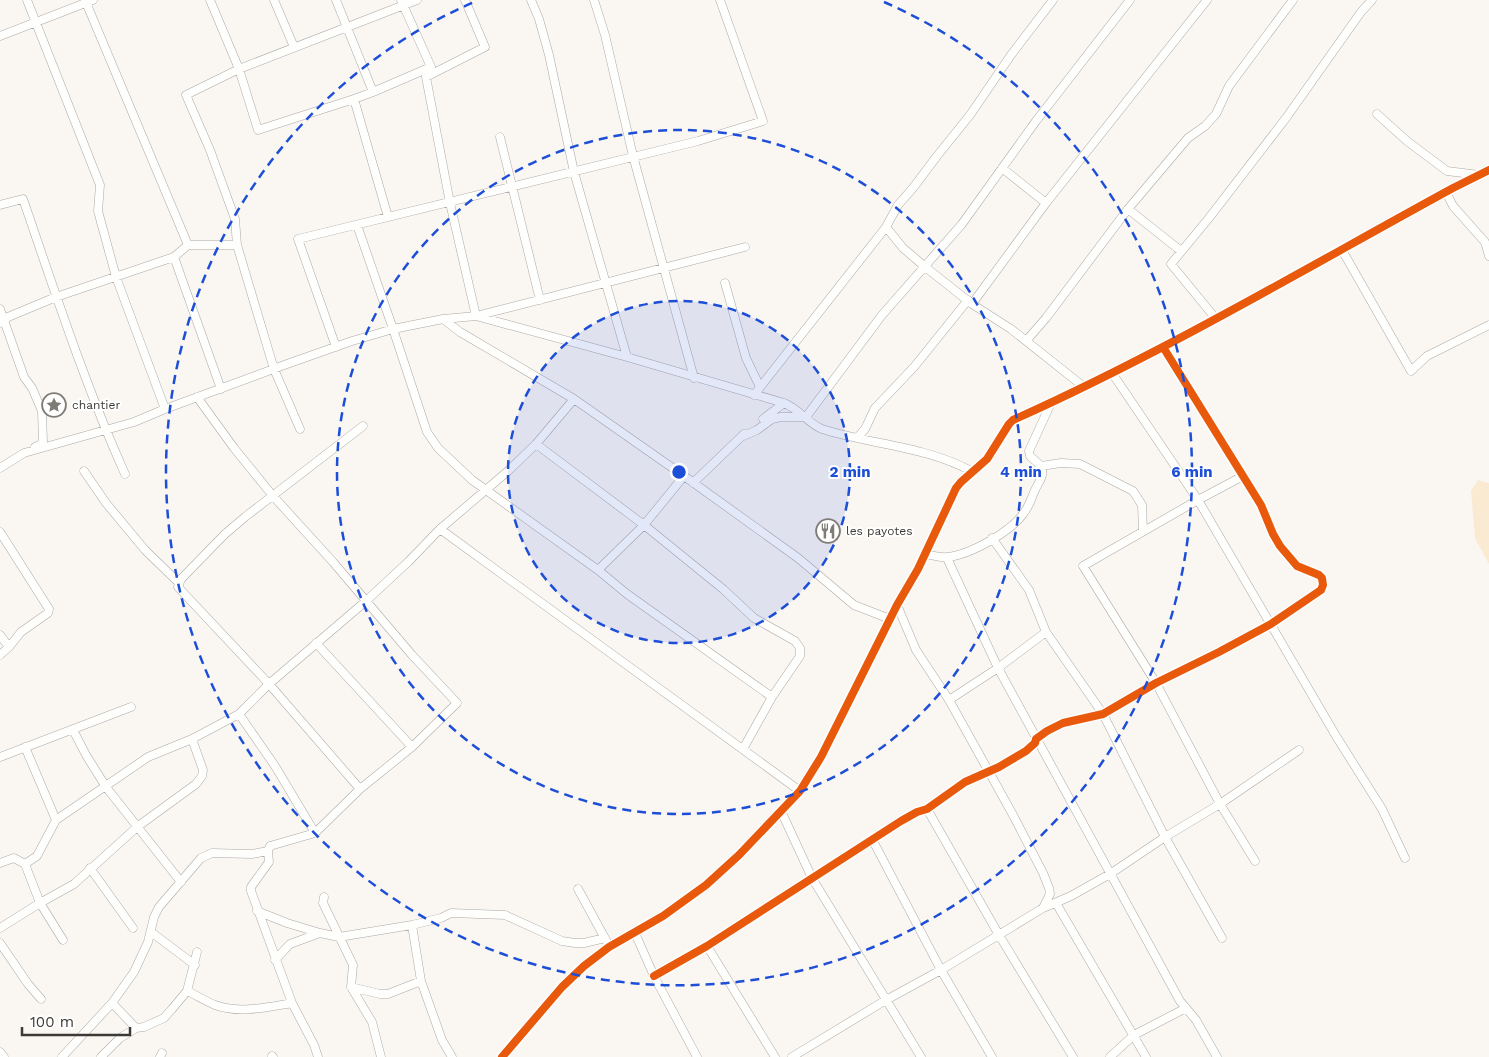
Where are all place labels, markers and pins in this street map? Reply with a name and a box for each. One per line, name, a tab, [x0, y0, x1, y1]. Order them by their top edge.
place icon: chantier	[41, 392, 67, 418]
place label: chantier	[72, 398, 120, 412]
centre of rings	[670, 463, 688, 481]
restaurant icon: les payotes	[815, 518, 841, 544]
place label: les payotes	[846, 524, 913, 538]

